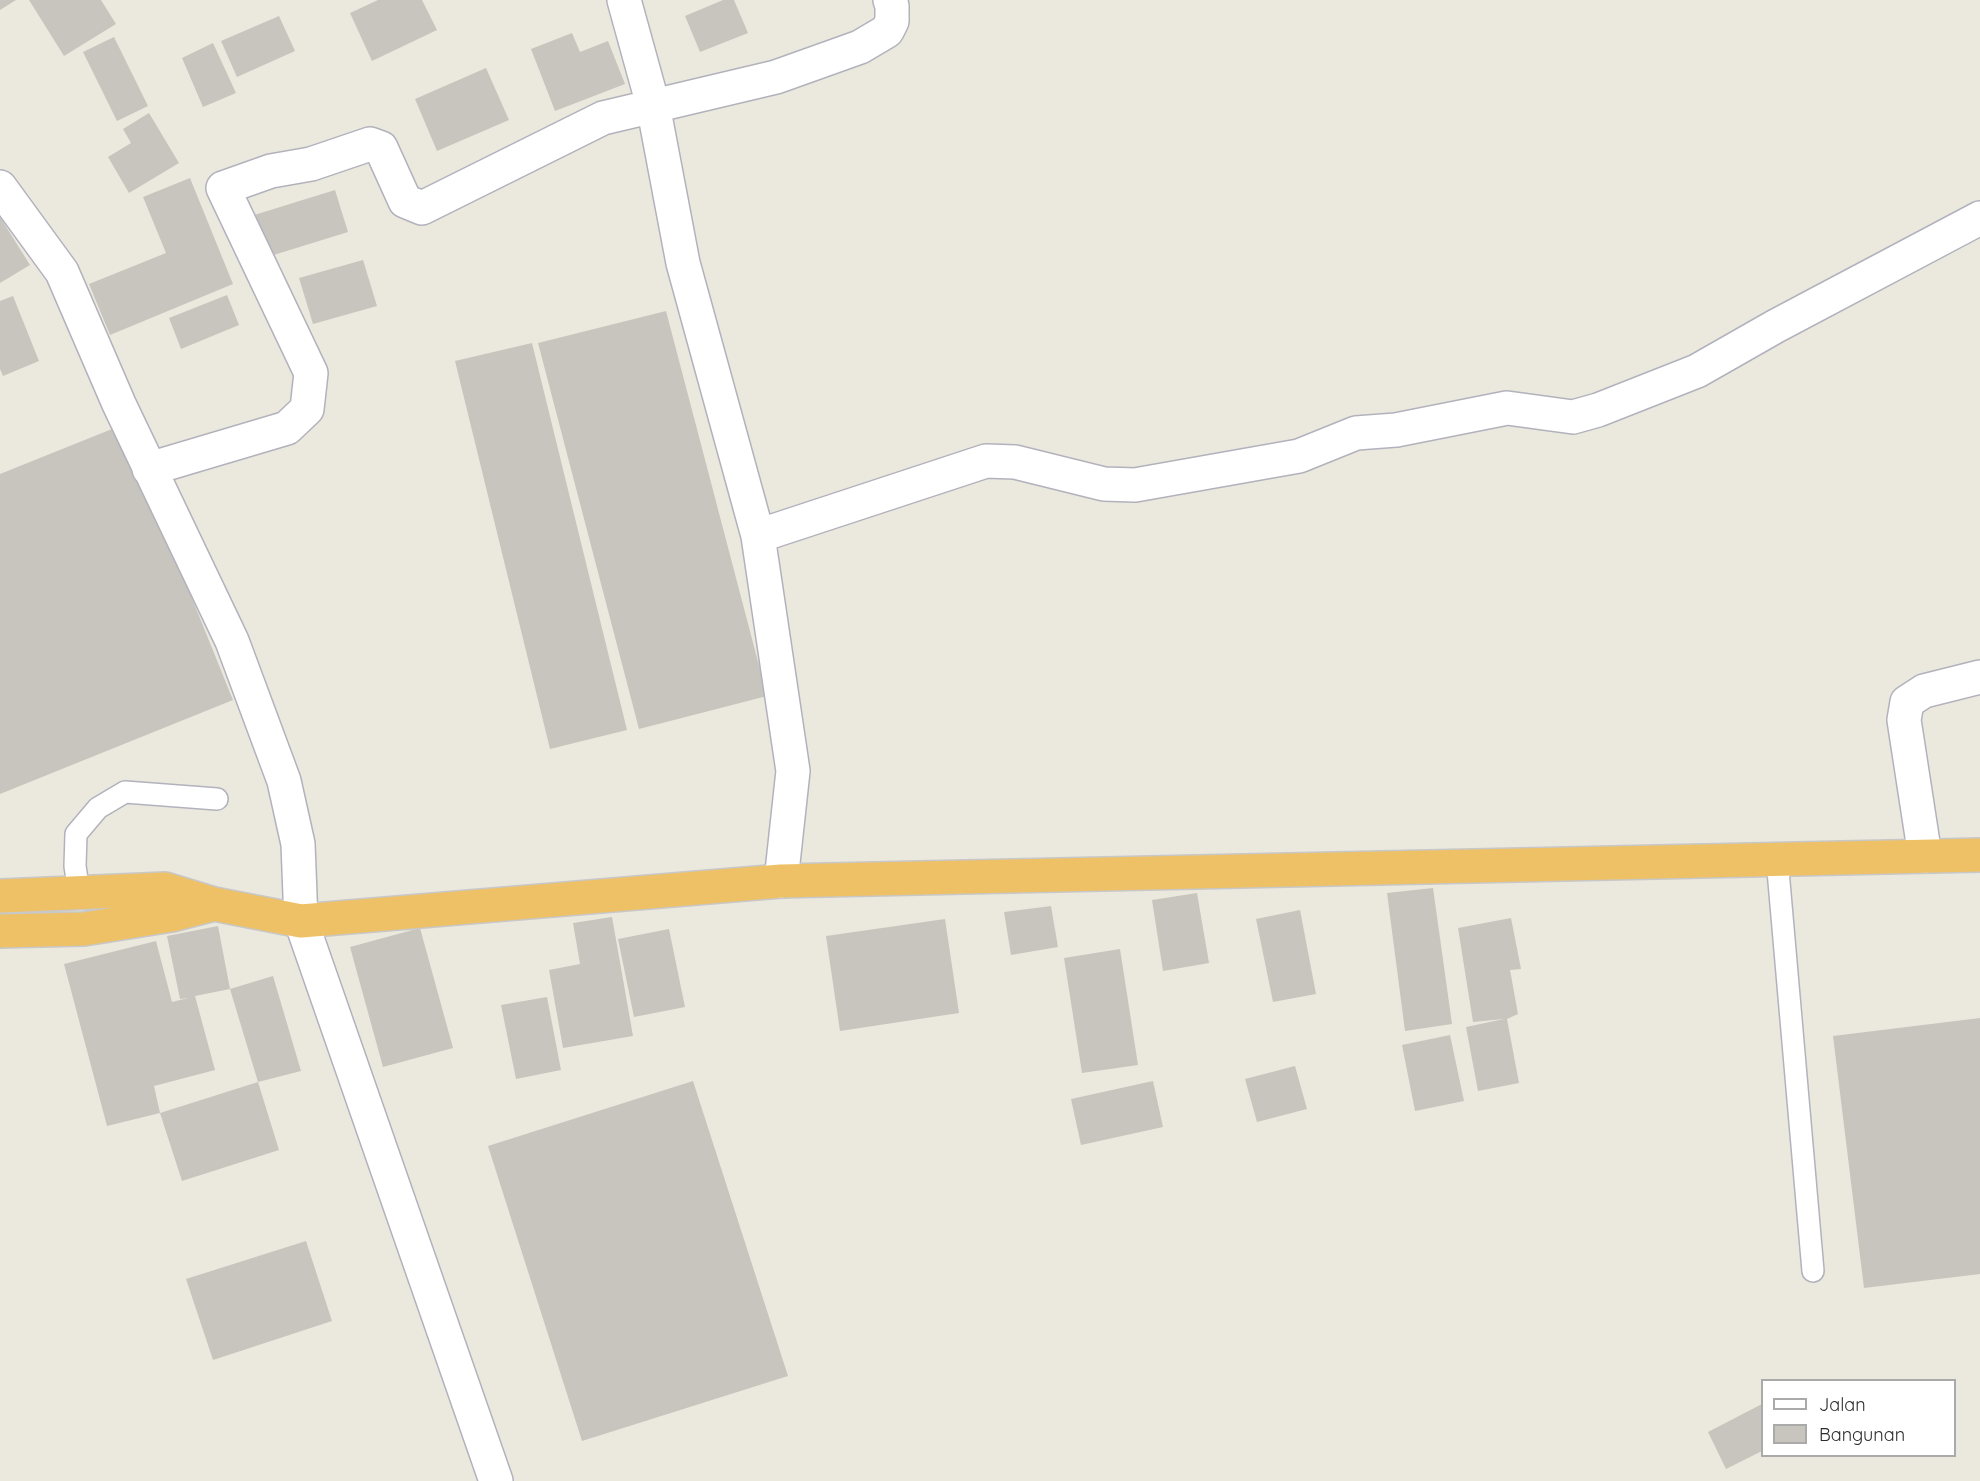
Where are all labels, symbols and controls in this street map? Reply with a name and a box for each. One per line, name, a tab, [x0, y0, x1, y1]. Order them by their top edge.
legend	[1761, 1379, 1956, 1457]
text: Jalan	[1819, 1393, 1866, 1416]
text: Bangunan	[1819, 1423, 1905, 1446]

